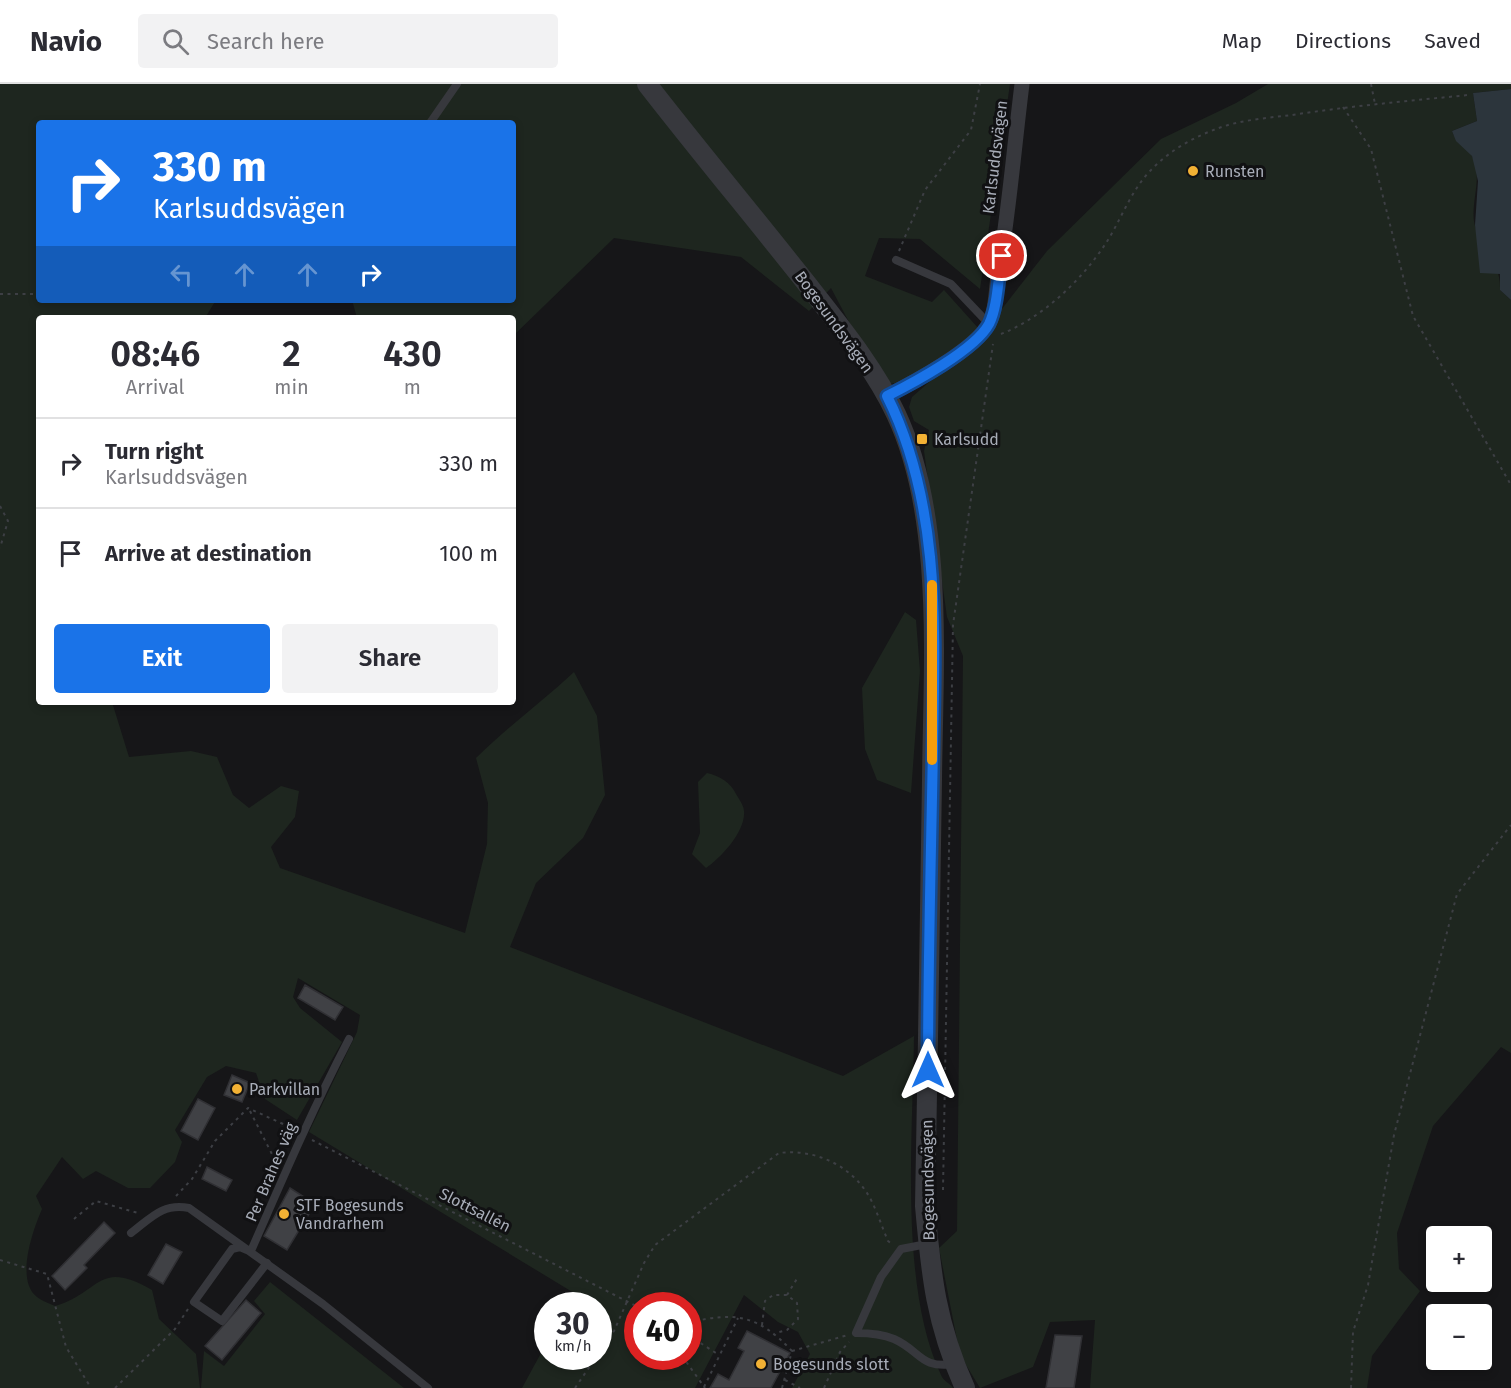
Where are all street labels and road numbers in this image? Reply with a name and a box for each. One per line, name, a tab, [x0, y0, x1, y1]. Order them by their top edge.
street label: Karlsuddsvägen	[979, 99, 1011, 215]
street label: Bogesundsvägen	[791, 267, 877, 377]
street label: Per Brahes väg	[241, 1119, 301, 1225]
street label: Bogesundsvägen	[917, 1119, 939, 1241]
street label: Slottsallén	[436, 1184, 514, 1236]

